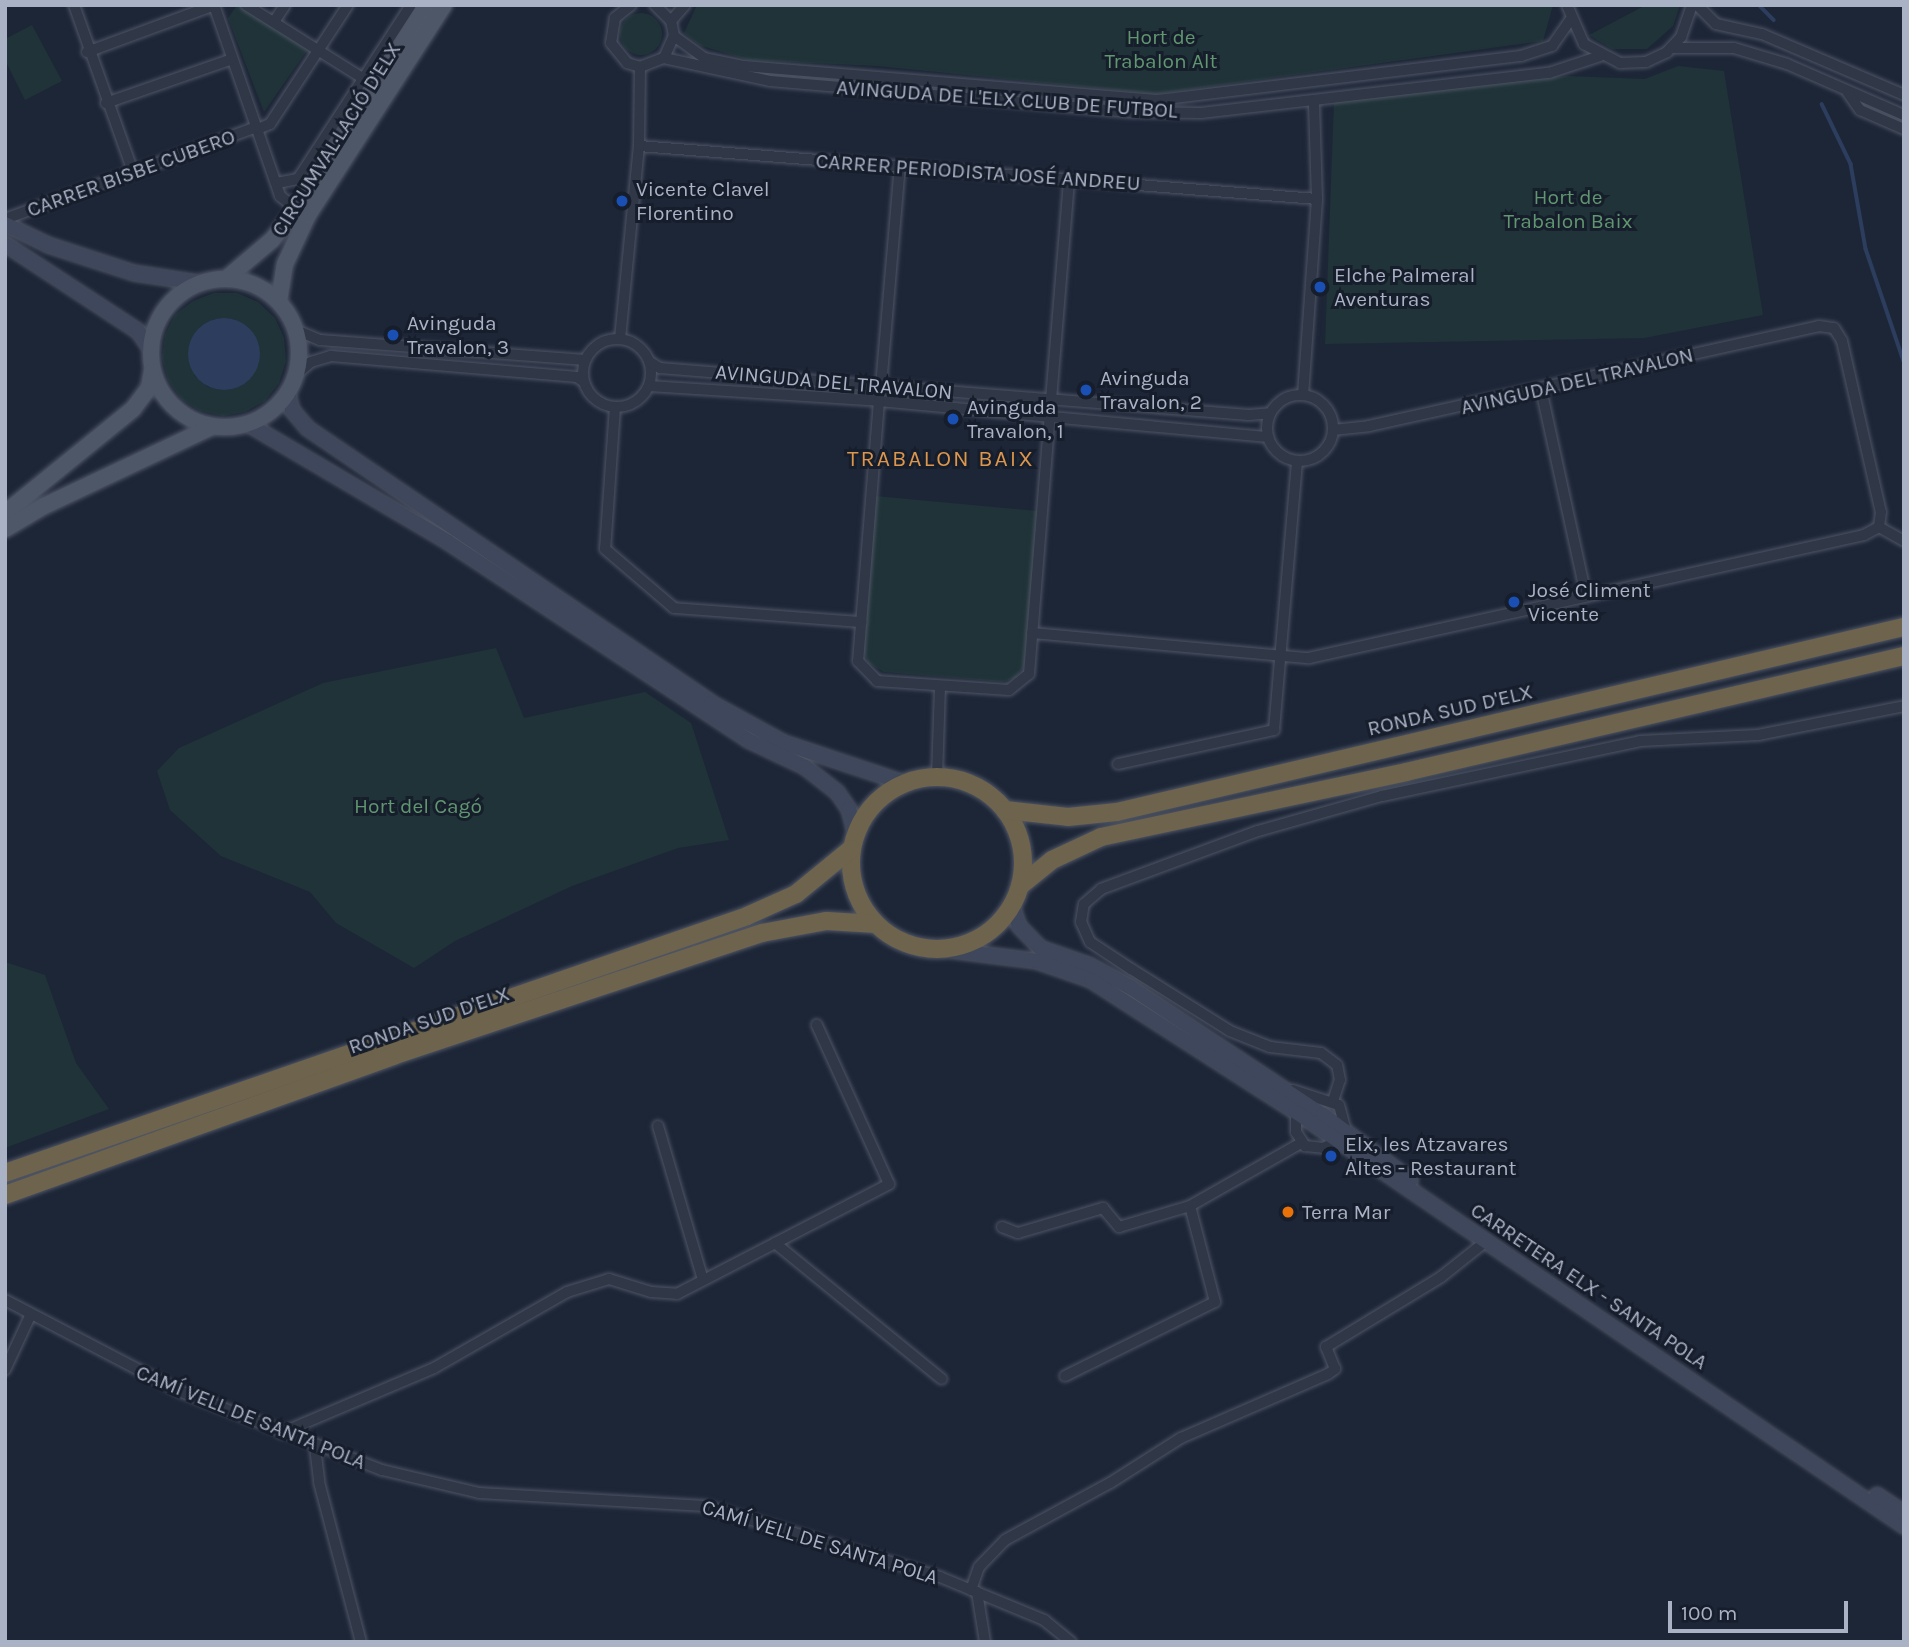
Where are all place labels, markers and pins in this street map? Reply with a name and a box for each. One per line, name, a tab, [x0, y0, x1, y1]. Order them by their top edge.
place label: Vicente Clavel Florentino	[636, 176, 770, 226]
marker: Vicente Clavel Florentino	[614, 193, 630, 209]
place label: Elche Palmeral Aventuras	[1334, 262, 1475, 312]
marker: Elche Palmeral Aventuras	[1312, 279, 1328, 295]
place label: Avinguda Travalon, 3	[407, 310, 509, 360]
marker: Avinguda Travalon, 3	[385, 327, 401, 343]
place label: Avinguda Travalon, 2	[1100, 365, 1202, 415]
marker: Avinguda Travalon, 2	[1078, 382, 1094, 398]
place label: Avinguda Travalon, 1	[967, 394, 1064, 444]
marker: Avinguda Travalon, 1	[945, 411, 961, 427]
place label: José Climent Vicente	[1528, 577, 1651, 627]
marker: José Climent Vicente	[1506, 594, 1522, 610]
place label: Elx, les Atzavares Altes - Restaurant	[1345, 1131, 1517, 1181]
marker: Elx, les Atzavares Altes - Restaurant	[1323, 1148, 1339, 1164]
place label: Terra Mar	[1302, 1199, 1390, 1225]
marker: Terra Mar	[1280, 1204, 1296, 1220]

